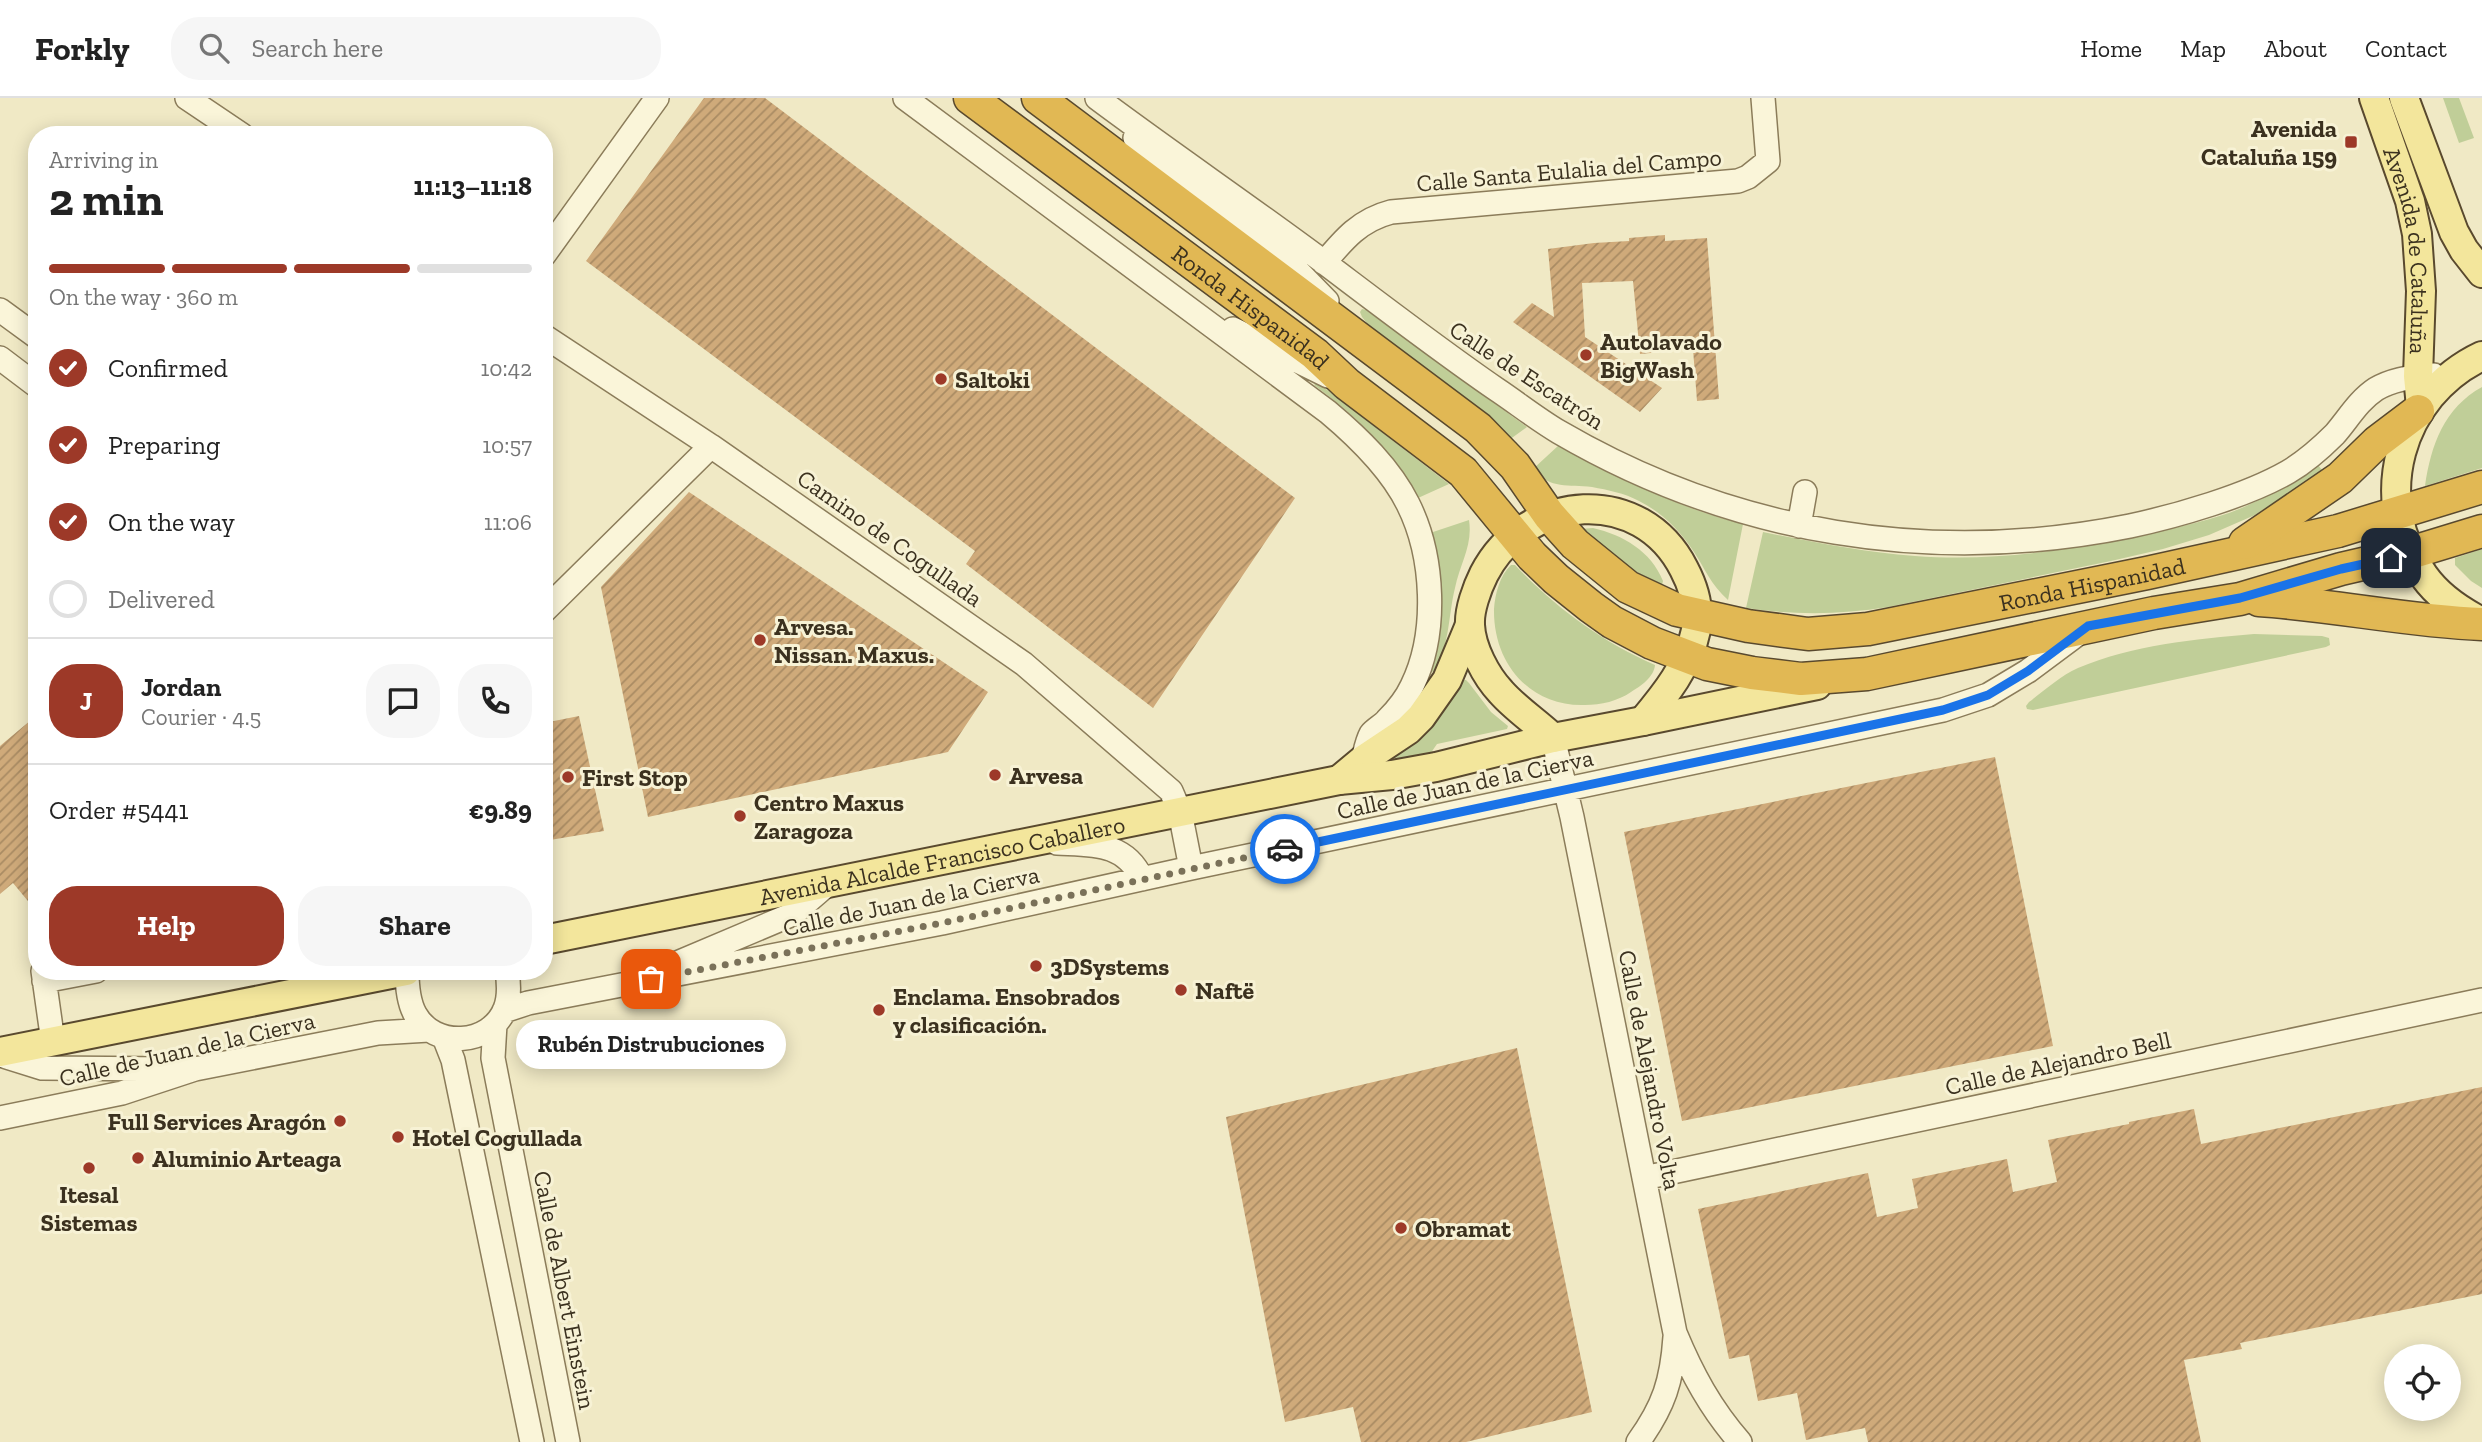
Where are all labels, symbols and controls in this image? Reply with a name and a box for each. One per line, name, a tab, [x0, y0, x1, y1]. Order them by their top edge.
search box	[171, 17, 661, 80]
text: Forkly	[35, 29, 129, 68]
icon: search	[195, 29, 233, 67]
text: Search here	[251, 32, 383, 64]
text: Home	[2080, 34, 2142, 63]
text: Map	[2180, 34, 2226, 63]
text: About	[2264, 34, 2327, 63]
text: Contact	[2365, 34, 2447, 63]
place label: Avenida Cataluña 159	[2201, 114, 2337, 171]
marker: Avenida Cataluña 159	[2343, 134, 2359, 150]
street label: Calle Santa Eulalia del Campo	[1415, 142, 1723, 198]
street label: Avenida de Cataluña	[2378, 143, 2436, 355]
text: Arriving in	[49, 146, 158, 174]
text: 11:13–11:18	[413, 170, 532, 202]
text: 2 min	[49, 172, 164, 227]
street label: Ronda Hispanidad	[1166, 238, 1336, 375]
text: On the way · 360 m	[49, 283, 238, 311]
street label: Calle de Escatrón	[1444, 314, 1610, 436]
place label: Autolavado BigWash	[1600, 327, 1722, 384]
marker: Autolavado BigWash	[1578, 347, 1594, 363]
icon: check	[49, 349, 87, 387]
text: Confirmed	[108, 352, 228, 384]
text: 10:42	[481, 354, 532, 382]
place label: Saltoki	[955, 365, 1030, 394]
marker: Saltoki	[933, 371, 949, 387]
icon: check	[49, 426, 87, 464]
text: Preparing	[108, 429, 220, 461]
text: 10:57	[482, 431, 532, 459]
street label: Camino de Cogullada	[792, 463, 989, 613]
icon: check	[49, 503, 87, 541]
text: On the way	[108, 506, 235, 538]
text: 11:06	[484, 508, 532, 536]
pin	[2361, 528, 2421, 588]
icon: home	[2372, 539, 2410, 577]
street label: Ronda Hispanidad	[1996, 551, 2188, 617]
text: Delivered	[108, 583, 215, 615]
place label: Arvesa. Nissan. Maxus.	[774, 612, 934, 669]
marker: Arvesa. Nissan. Maxus.	[752, 632, 768, 648]
button: chat	[366, 664, 440, 738]
button: phone	[458, 664, 532, 738]
text: Jordan	[141, 671, 221, 703]
text: J	[80, 685, 92, 717]
text: Courier · 4.5	[141, 703, 261, 731]
street label: Calle de Juan de la Cierva	[1334, 743, 1596, 825]
place label: Arvesa	[1009, 761, 1083, 790]
place label: First Stop	[582, 763, 688, 792]
marker: Arvesa	[987, 767, 1003, 783]
marker: First Stop	[560, 769, 576, 785]
place label: Centro Maxus Zaragoza	[754, 788, 904, 845]
text: Order #5441	[49, 794, 189, 826]
text: €9.89	[469, 794, 532, 826]
marker: Centro Maxus Zaragoza	[732, 808, 748, 824]
street label: Avenida Alcalde Francisco Caballero	[757, 809, 1128, 911]
courier	[1250, 814, 1320, 884]
icon: car	[1266, 830, 1304, 868]
street label: Calle de Juan de la Cierva	[780, 860, 1042, 942]
button: Help	[49, 886, 284, 966]
button: Share	[298, 886, 532, 966]
street label: Calle de Alejandro Volta	[1613, 948, 1688, 1193]
pin	[621, 949, 681, 1009]
place label: 3DSystems	[1050, 952, 1169, 981]
marker: 3DSystems	[1028, 958, 1044, 974]
icon: bag	[632, 960, 670, 998]
place label: Naftë	[1195, 976, 1255, 1005]
place label: Enclama. Ensobrados y clasificación.	[893, 982, 1120, 1039]
marker: Naftë	[1173, 982, 1189, 998]
marker: Enclama. Ensobrados y clasificación.	[871, 1002, 887, 1018]
street label: Calle de Juan de la Cierva	[56, 1005, 318, 1093]
callout: Rubén Distrubuciones	[516, 1021, 786, 1070]
street label: Calle de Alejandro Bell	[1943, 1025, 2173, 1101]
text: Rubén Distrubuciones	[537, 1030, 765, 1058]
place label: Full Services Aragón	[107, 1107, 326, 1136]
marker: Full Services Aragón	[332, 1113, 348, 1129]
place label: Hotel Cogullada	[412, 1123, 582, 1152]
marker: Hotel Cogullada	[390, 1129, 406, 1145]
place label: Aluminio Arteaga	[152, 1144, 341, 1173]
marker: Aluminio Arteaga	[130, 1150, 146, 1166]
marker: Itesal Sistemas	[81, 1160, 97, 1176]
street label: Calle de Albert Einstein	[528, 1168, 602, 1412]
place label: Itesal Sistemas	[41, 1180, 137, 1237]
place label: Obramat	[1415, 1214, 1511, 1243]
marker: Obramat	[1393, 1220, 1409, 1236]
map controls	[2384, 1344, 2461, 1421]
button: locate	[2384, 1344, 2461, 1421]

